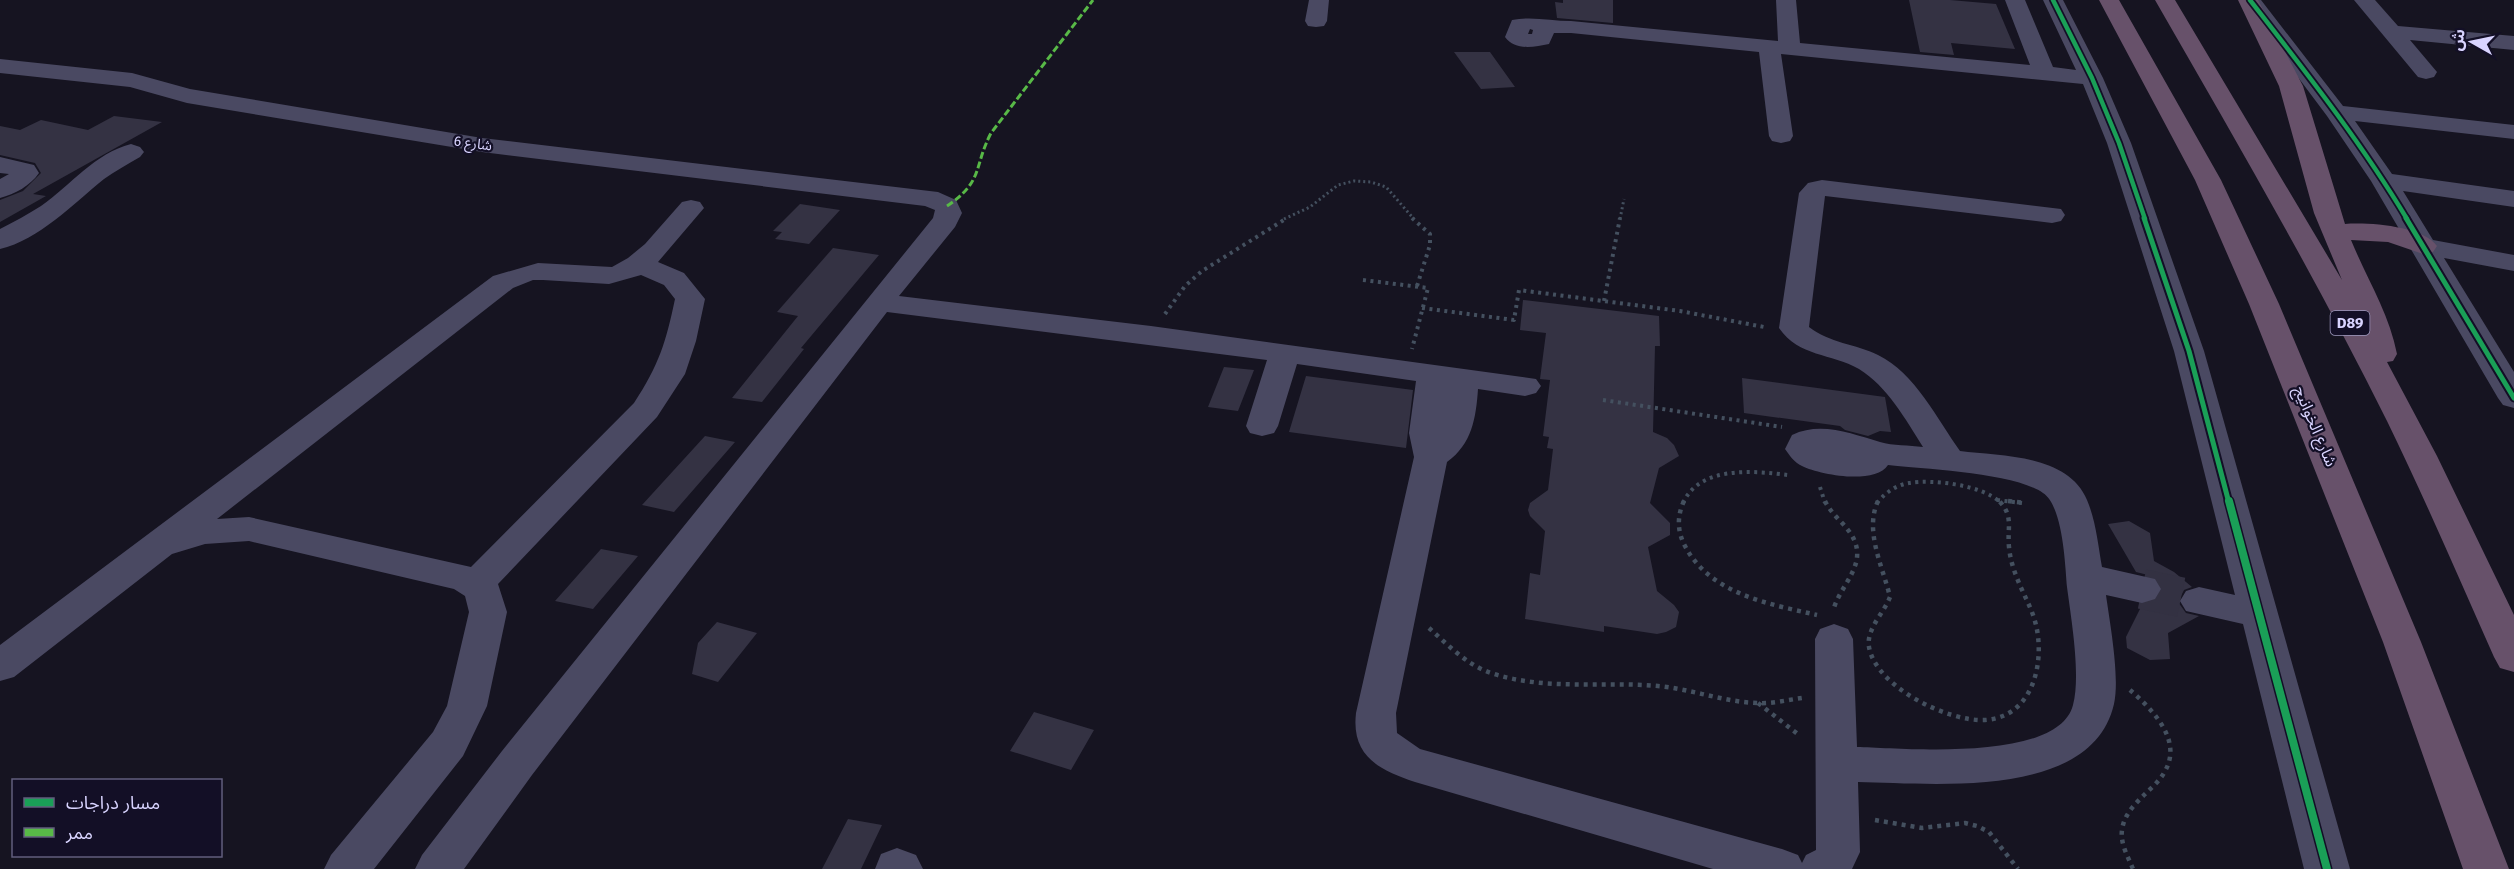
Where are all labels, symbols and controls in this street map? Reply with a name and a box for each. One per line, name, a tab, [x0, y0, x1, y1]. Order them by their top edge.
north arrow	[2442, 12, 2502, 72]
text: ش	[2447, 27, 2469, 52]
street label: شارع 6	[452, 132, 493, 157]
road number: D89	[2330, 311, 2370, 335]
street label: شارع الخوانيج	[2287, 383, 2341, 470]
legend	[12, 779, 222, 857]
text: مسار دراجات	[66, 792, 160, 814]
text: ممر	[65, 822, 93, 844]

